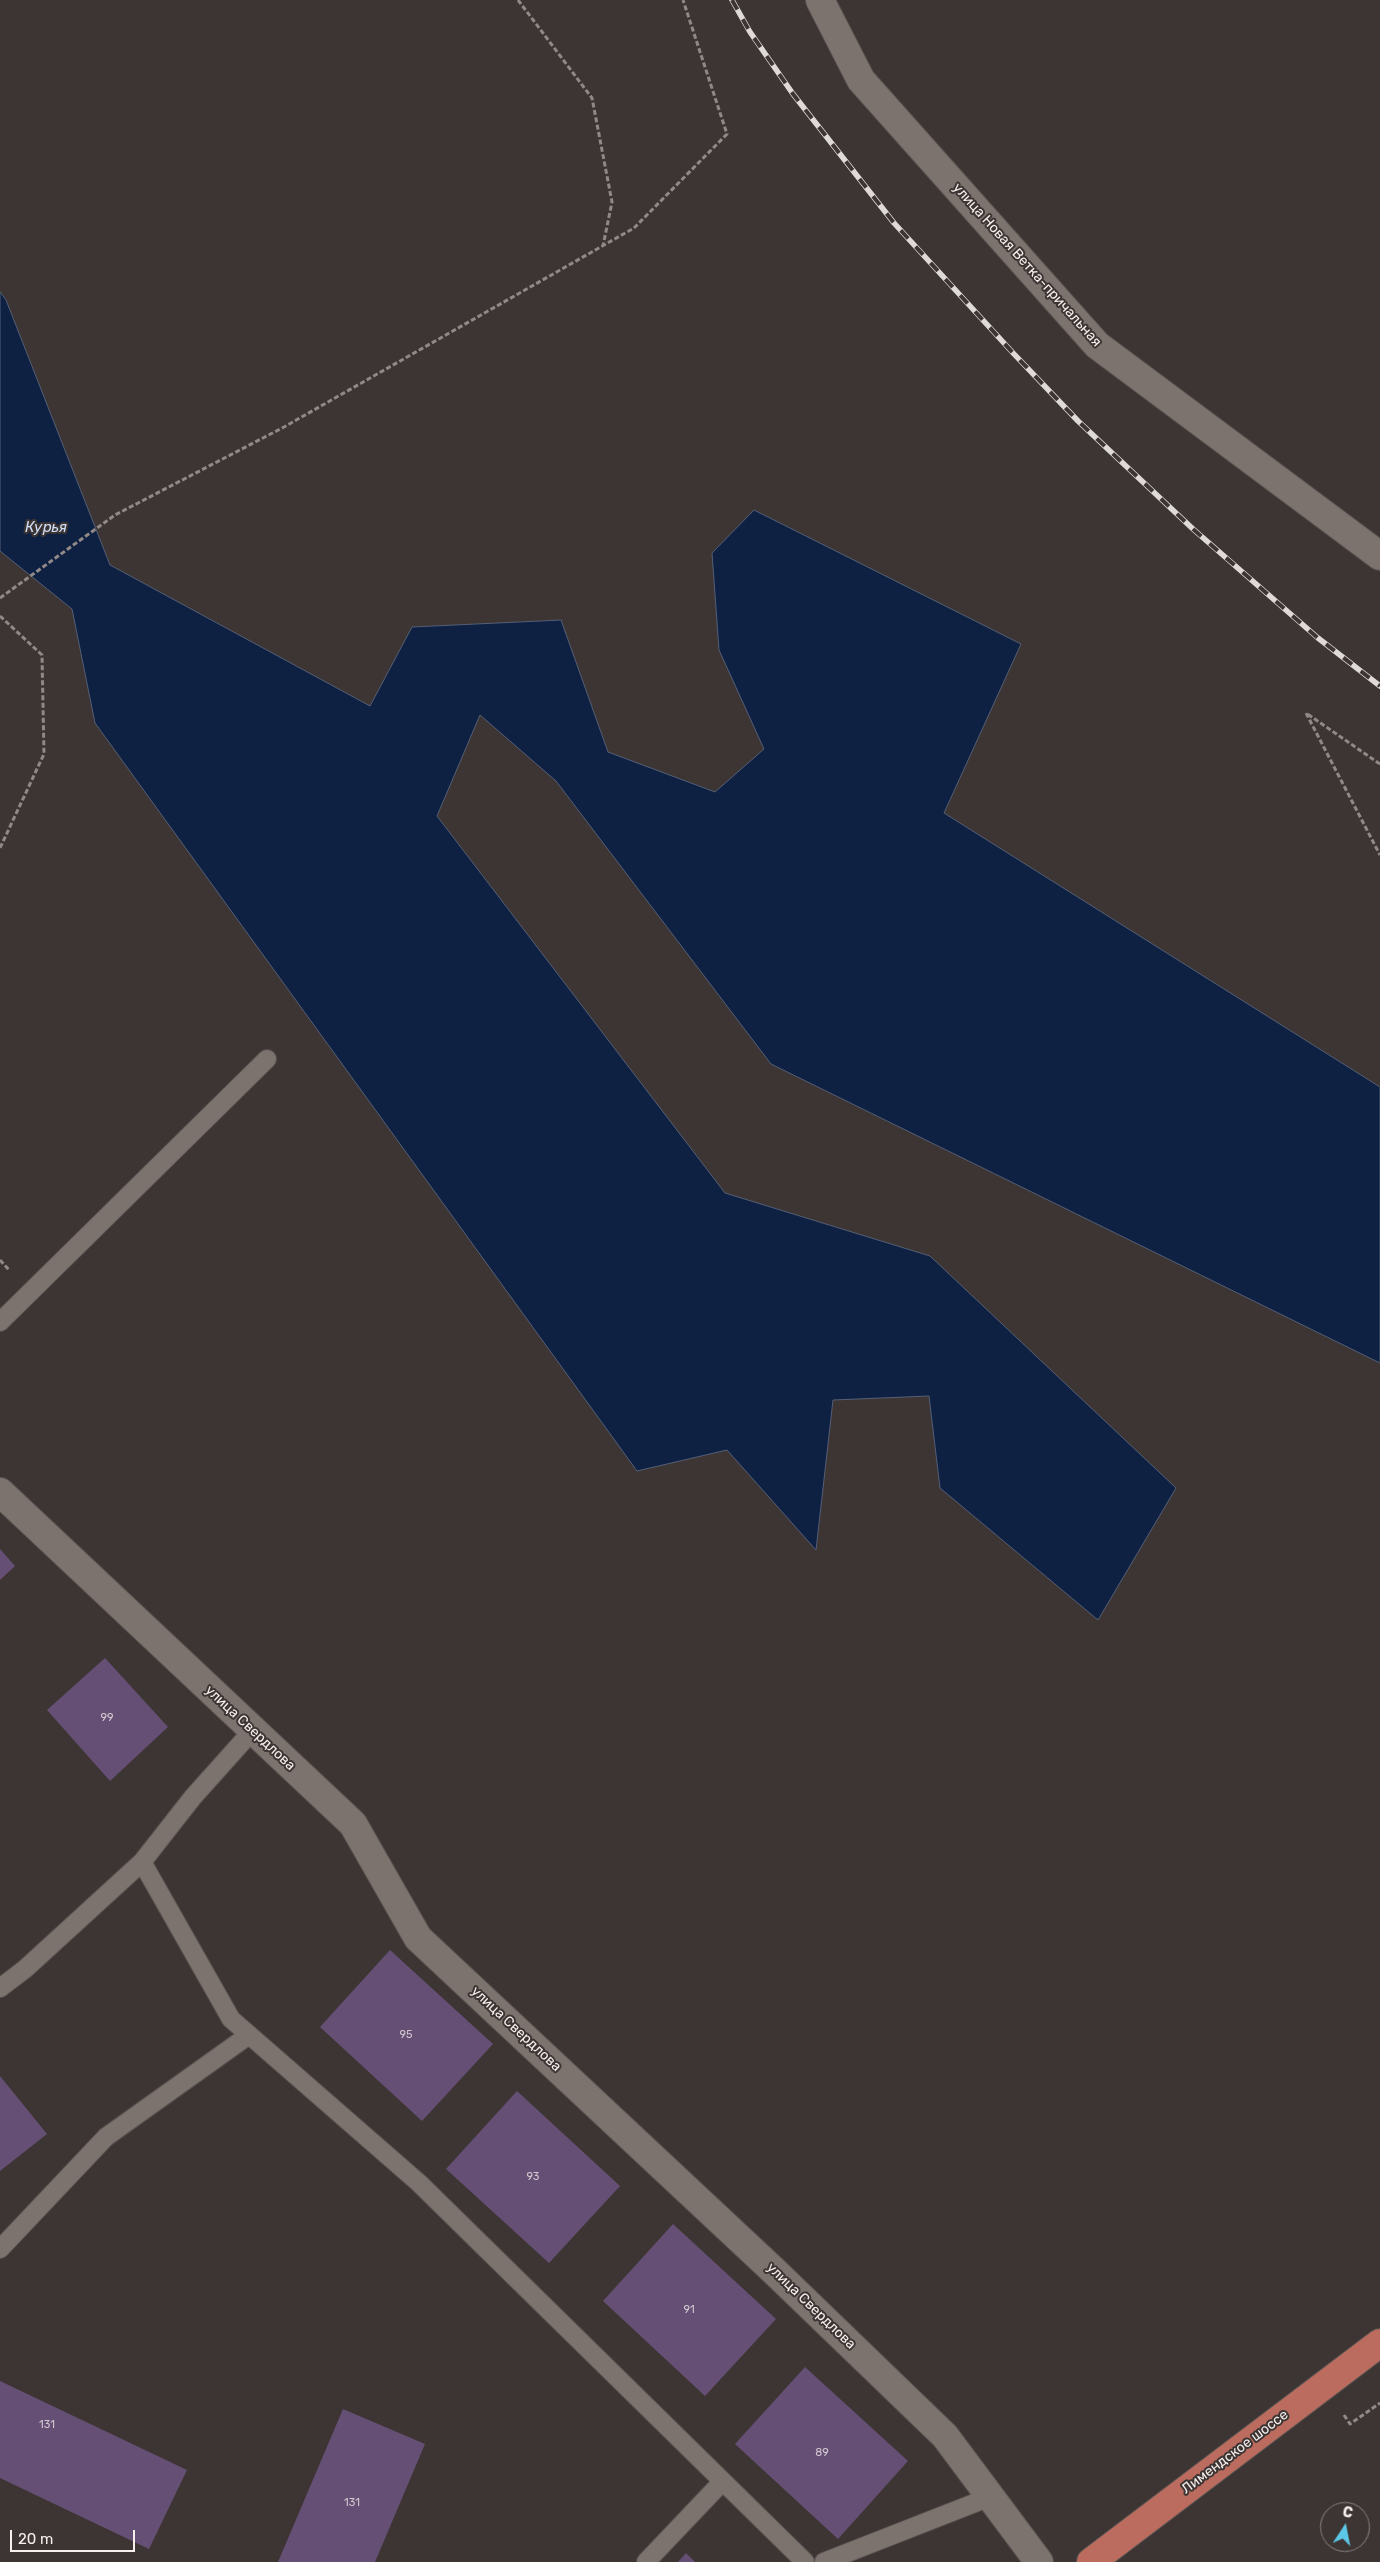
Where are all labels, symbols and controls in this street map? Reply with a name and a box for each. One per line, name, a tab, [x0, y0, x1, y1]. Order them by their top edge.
street label: улица Новая Ветка-причальная	[949, 180, 1105, 350]
water label: Курья	[25, 519, 67, 537]
street label: улица Свердлова	[201, 1682, 299, 1774]
house number: 99	[100, 1711, 114, 1725]
street label: улица Свердлова	[467, 1983, 565, 2075]
house number: 95	[399, 2028, 413, 2042]
house number: 93	[527, 2170, 539, 2184]
street label: улица Свердлова	[763, 2259, 859, 2353]
house number: 91	[683, 2303, 695, 2317]
street label: Лимендское шоссе	[1178, 2406, 1292, 2498]
house number: 131	[39, 2418, 55, 2432]
house number: 89	[815, 2446, 829, 2460]
house number: 131	[344, 2496, 360, 2510]
north arrow	[1320, 2502, 1370, 2552]
text: С	[1341, 2503, 1354, 2522]
scale bar	[12, 2520, 138, 2552]
text: 20 m	[18, 2530, 53, 2548]

